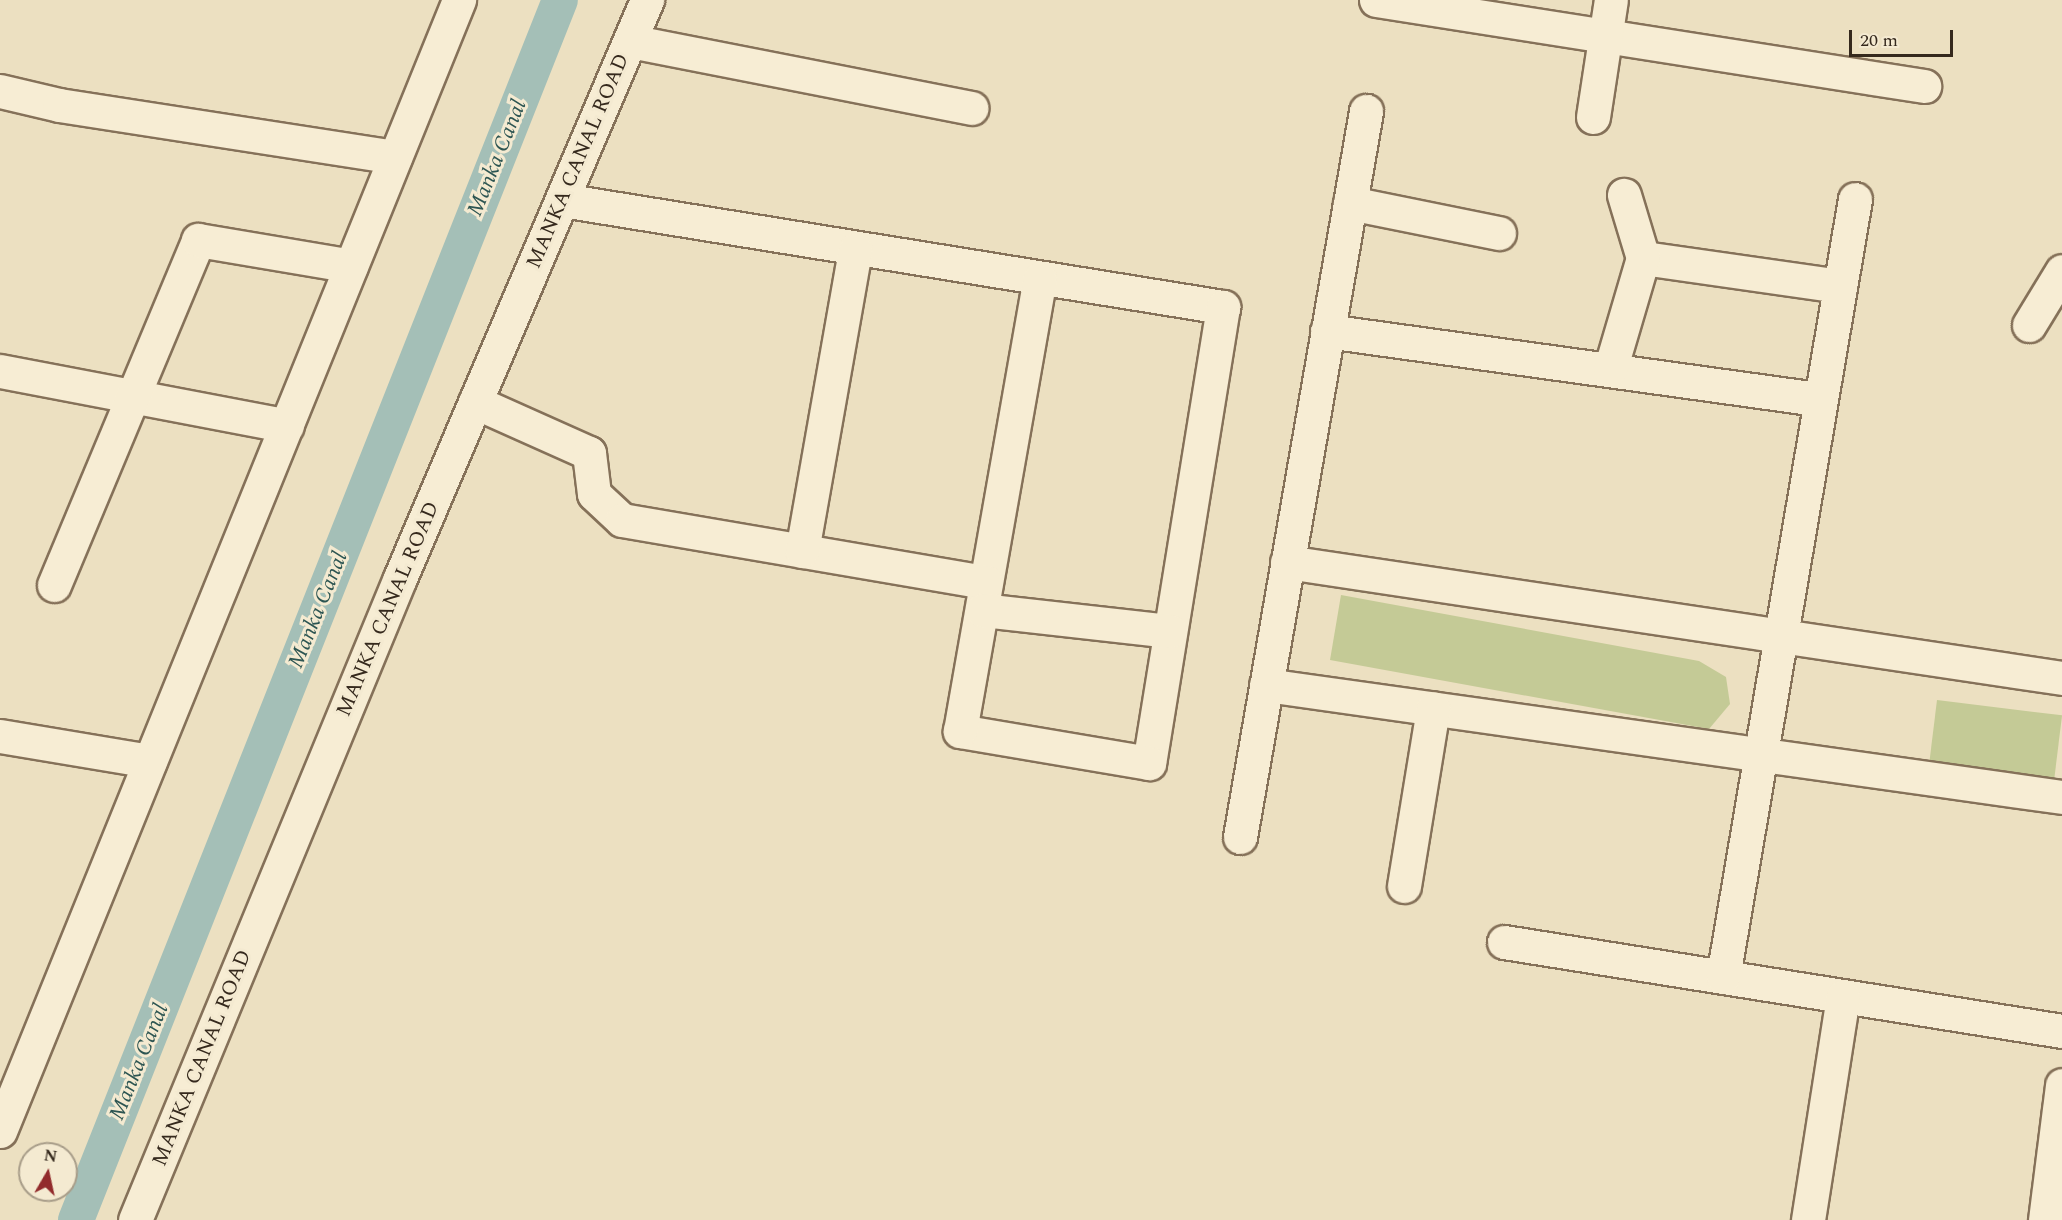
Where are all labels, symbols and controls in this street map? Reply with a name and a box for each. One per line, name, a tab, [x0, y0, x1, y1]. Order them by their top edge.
scale bar	[1852, 18, 1956, 56]
text: 20 m	[1860, 27, 1898, 54]
street label: MANKA CANAL ROAD	[521, 50, 635, 272]
water label: Manka Canal	[462, 96, 532, 220]
street label: MANKA CANAL ROAD	[331, 498, 445, 720]
water label: Manka Canal	[283, 548, 353, 672]
street label: MANKA CANAL ROAD	[147, 946, 257, 1170]
water label: Manka Canal	[104, 1000, 174, 1124]
north arrow	[18, 1142, 78, 1202]
text: N	[42, 1143, 59, 1169]

